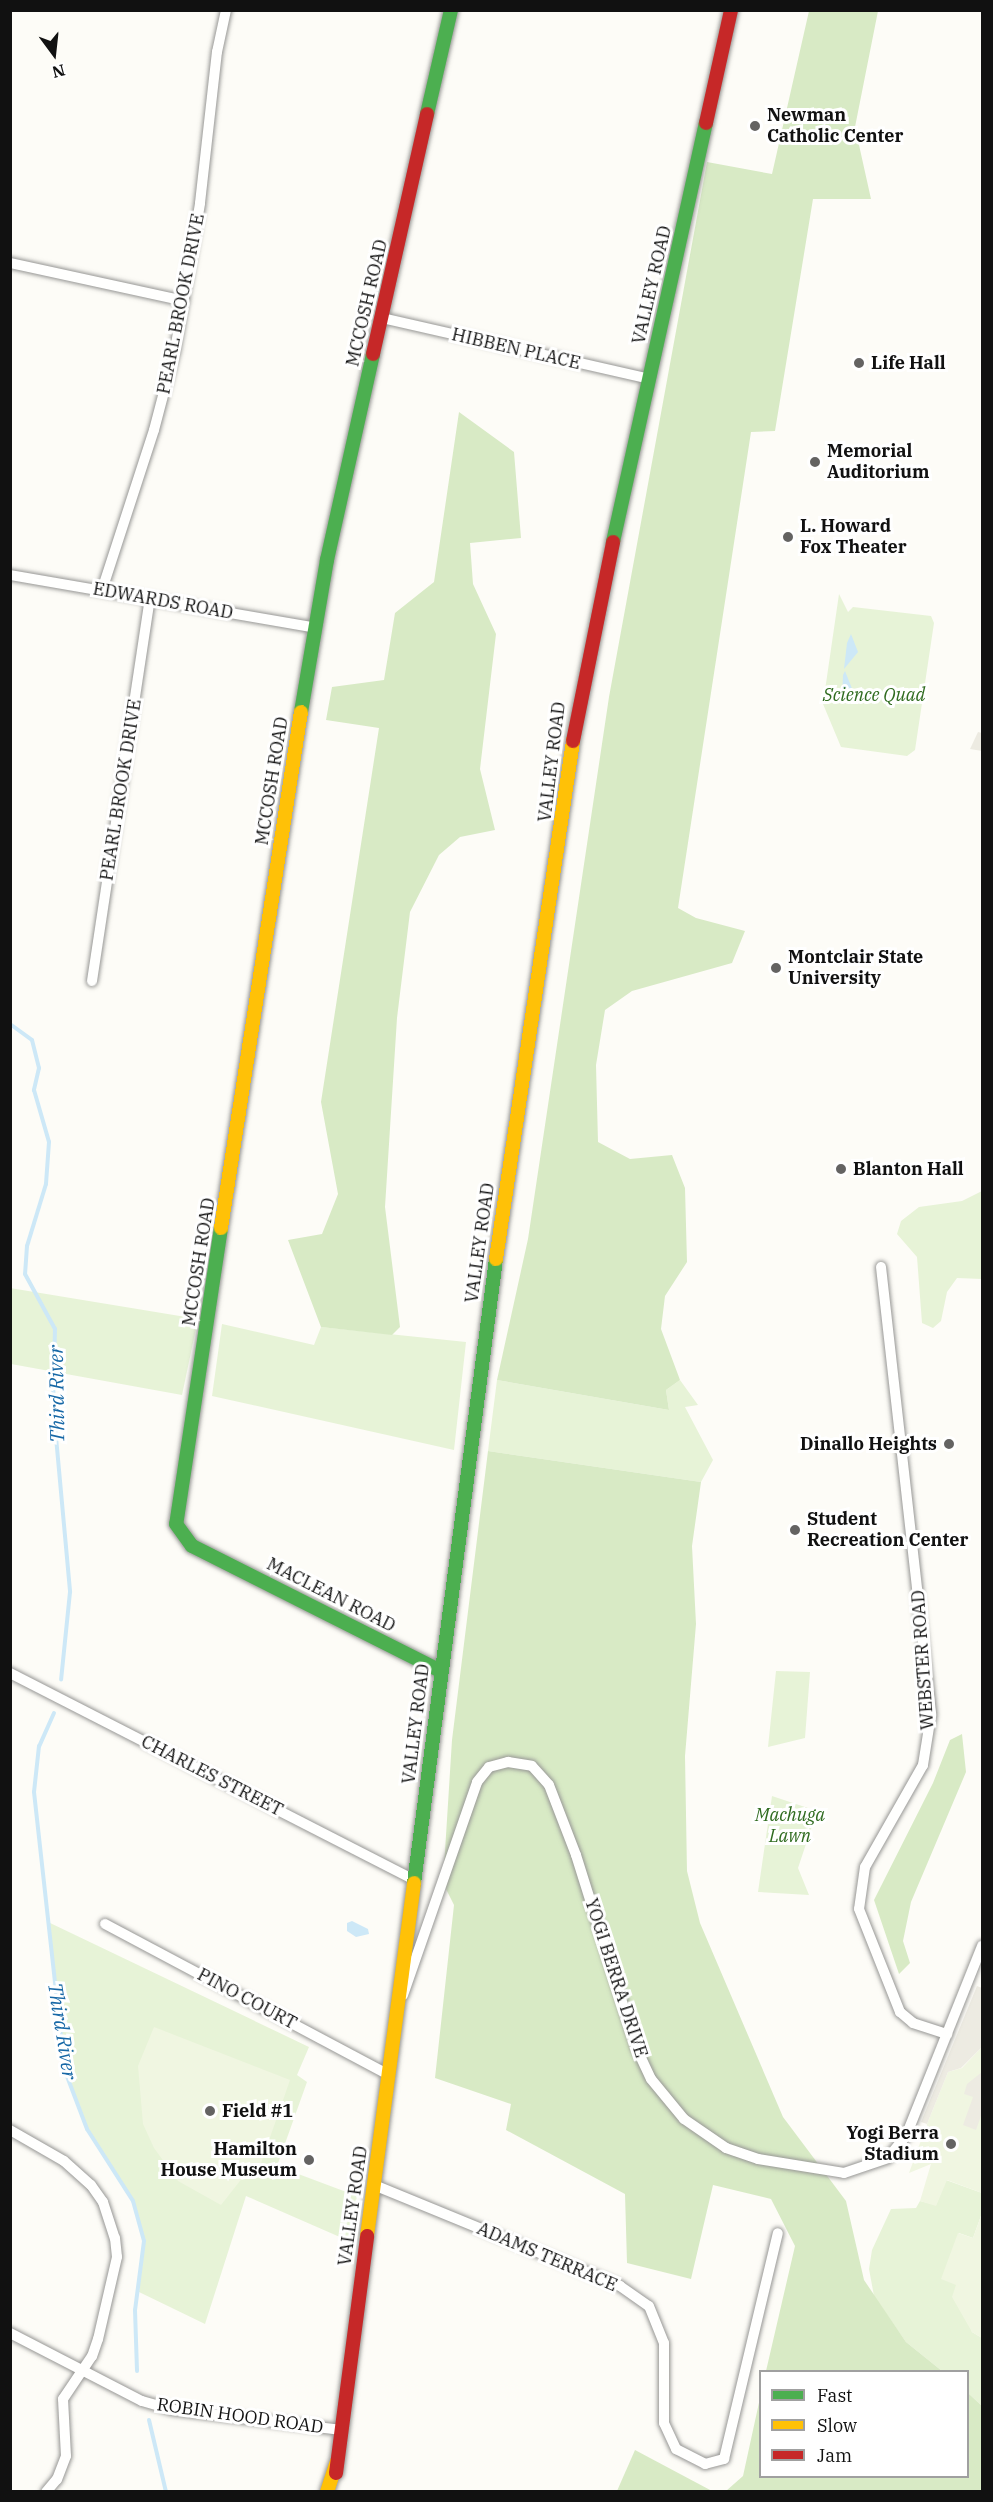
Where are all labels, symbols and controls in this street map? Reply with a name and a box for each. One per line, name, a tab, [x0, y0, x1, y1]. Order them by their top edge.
north arrow	[24, 24, 84, 84]
text: N	[50, 60, 67, 83]
place label: Newman Catholic Center	[767, 105, 903, 148]
marker: Newman Catholic Center	[748, 119, 762, 133]
street label: PEARL BROOK DRIVE	[153, 212, 209, 396]
street label: VALLEY ROAD	[628, 224, 676, 346]
street label: MCCOSH ROAD	[342, 237, 392, 369]
street label: HIBBEN PLACE	[450, 324, 582, 374]
place label: Life Hall	[871, 352, 946, 374]
marker: Life Hall	[852, 356, 866, 370]
place label: Memorial Auditorium	[827, 441, 929, 484]
marker: Memorial Auditorium	[808, 455, 822, 469]
place label: L. Howard Fox Theater	[800, 516, 907, 558]
marker: L. Howard Fox Theater	[781, 530, 795, 544]
street label: EDWARDS ROAD	[91, 578, 235, 624]
park label: Science Quad	[823, 684, 925, 706]
street label: PEARL BROOK DRIVE	[96, 698, 146, 882]
street label: VALLEY ROAD	[534, 701, 570, 823]
street label: MCCOSH ROAD	[251, 715, 293, 847]
place label: Montclair State University	[788, 947, 923, 990]
marker: Montclair State University	[769, 961, 783, 975]
place label: Blanton Hall	[853, 1158, 964, 1180]
marker: Blanton Hall	[834, 1162, 848, 1176]
street label: VALLEY ROAD	[461, 1182, 499, 1304]
street label: MCCOSH ROAD	[178, 1196, 220, 1328]
water label: Third River	[43, 1345, 69, 1443]
place label: Dinallo Heights	[800, 1433, 937, 1455]
marker: Dinallo Heights	[942, 1437, 956, 1451]
place label: Student Recreation Center	[807, 1509, 968, 1552]
marker: Student Recreation Center	[788, 1523, 802, 1537]
street label: MACLEAN ROAD	[263, 1553, 399, 1637]
street label: WEBSTER ROAD	[907, 1589, 939, 1731]
street label: VALLEY ROAD	[398, 1663, 434, 1785]
street label: CHARLES STREET	[137, 1731, 287, 1821]
park label: Machuga Lawn	[755, 1805, 825, 1848]
street label: YOGI BERRA DRIVE	[580, 1896, 652, 2060]
street label: PINO COURT	[194, 1964, 300, 2034]
water label: Third River	[44, 1981, 82, 2081]
place label: Field #1	[222, 2100, 293, 2122]
marker: Field #1	[203, 2104, 217, 2118]
place label: Yogi Berra Stadium	[846, 2123, 939, 2166]
marker: Yogi Berra Stadium	[944, 2137, 958, 2151]
place label: Hamilton House Museum	[161, 2139, 297, 2182]
street label: VALLEY ROAD	[334, 2145, 372, 2267]
marker: Hamilton House Museum	[302, 2153, 316, 2167]
street label: ADAMS TERRACE	[474, 2218, 620, 2296]
legend	[759, 2370, 969, 2478]
text: Fast	[817, 2384, 852, 2407]
street label: ROBIN HOOD ROAD	[155, 2394, 325, 2438]
text: Slow	[817, 2414, 857, 2437]
text: Jam	[817, 2444, 852, 2467]

